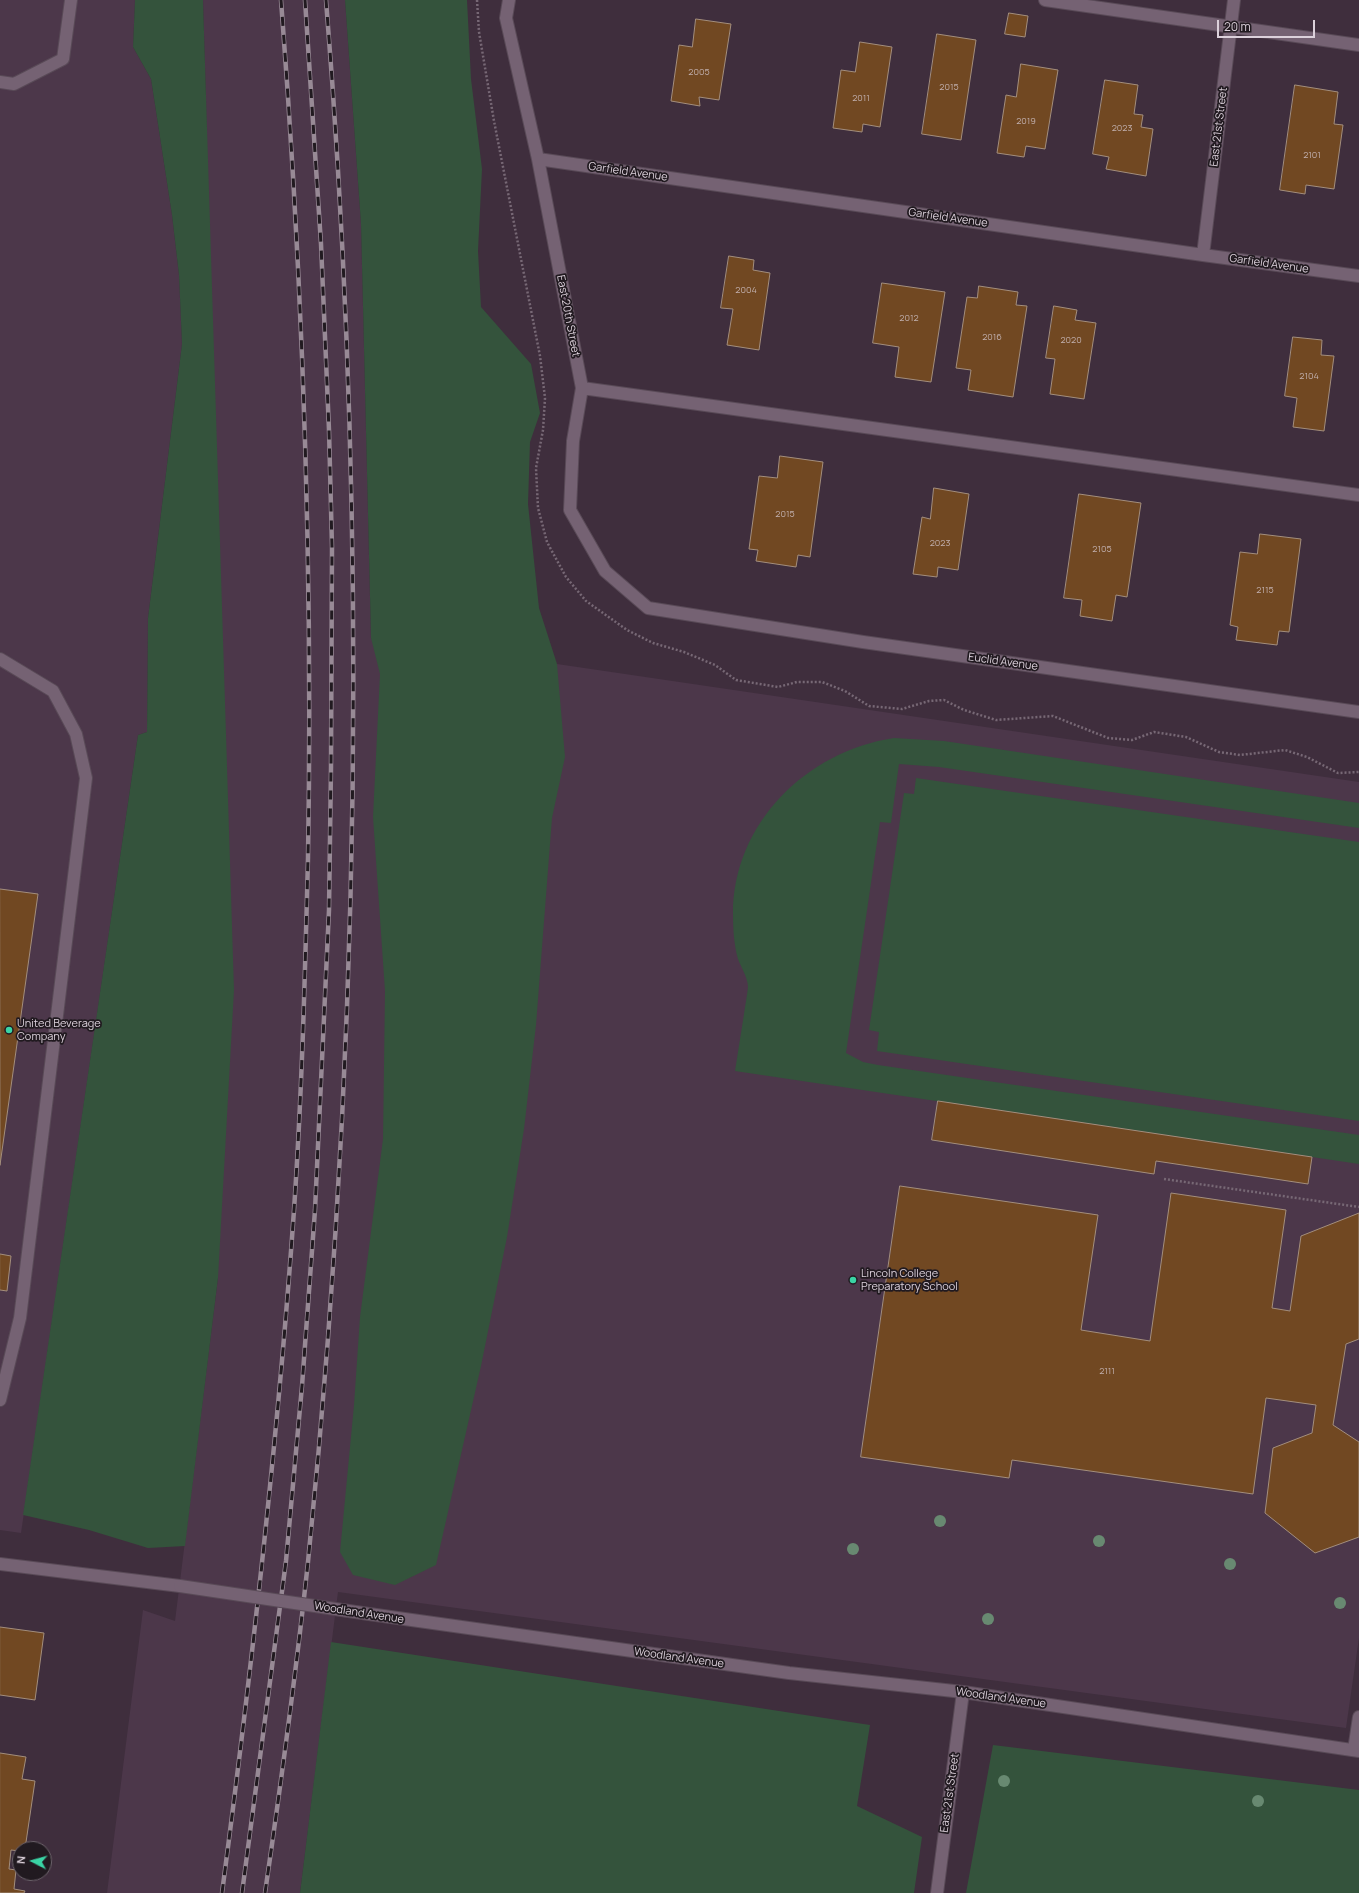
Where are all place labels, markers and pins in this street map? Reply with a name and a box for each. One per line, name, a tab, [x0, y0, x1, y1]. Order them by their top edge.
place label: United Beverage Company	[17, 1017, 101, 1043]
marker: United Beverage Company	[4, 1025, 14, 1035]
place label: Lincoln College Preparatory School	[861, 1267, 958, 1293]
marker: Lincoln College Preparatory School	[848, 1275, 858, 1285]

